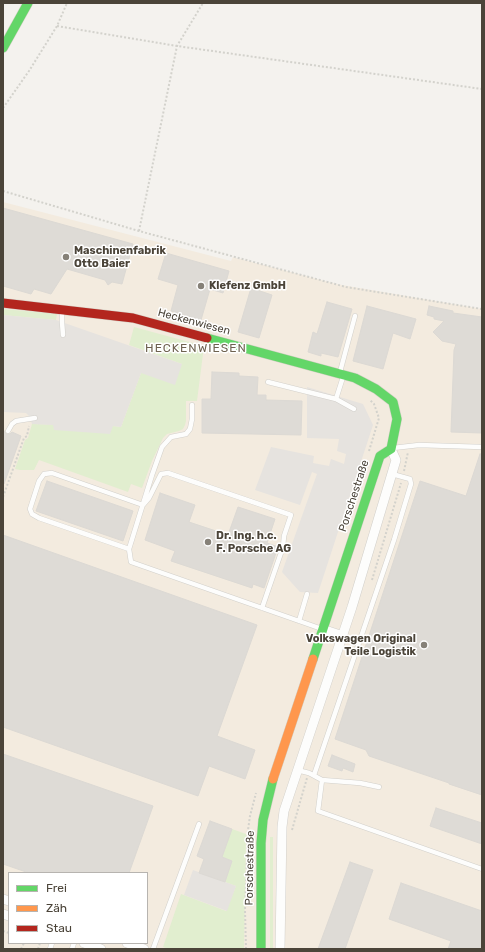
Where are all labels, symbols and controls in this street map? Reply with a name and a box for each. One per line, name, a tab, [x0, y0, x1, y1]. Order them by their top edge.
place label: Maschinenfabrik Otto Baier	[74, 244, 166, 270]
marker: Maschinenfabrik Otto Baier	[61, 252, 71, 262]
place label: Klefenz GmbH	[209, 279, 286, 293]
marker: Klefenz GmbH	[196, 281, 206, 291]
street label: Heckenwiesen	[156, 306, 232, 338]
district label: HECKENWIESEN	[145, 342, 247, 356]
street label: Porschestraße	[336, 458, 372, 534]
place label: Dr. Ing. h.c. F. Porsche AG	[216, 529, 291, 555]
marker: Dr. Ing. h.c. F. Porsche AG	[203, 537, 213, 547]
place label: Volkswagen Original Teile Logistik	[306, 632, 416, 658]
marker: Volkswagen Original Teile Logistik	[419, 640, 429, 650]
street label: Porschestraße	[243, 831, 257, 905]
legend	[8, 872, 148, 944]
text: Frei	[46, 881, 67, 895]
text: Zäh	[46, 901, 67, 915]
text: Stau	[46, 921, 72, 935]

